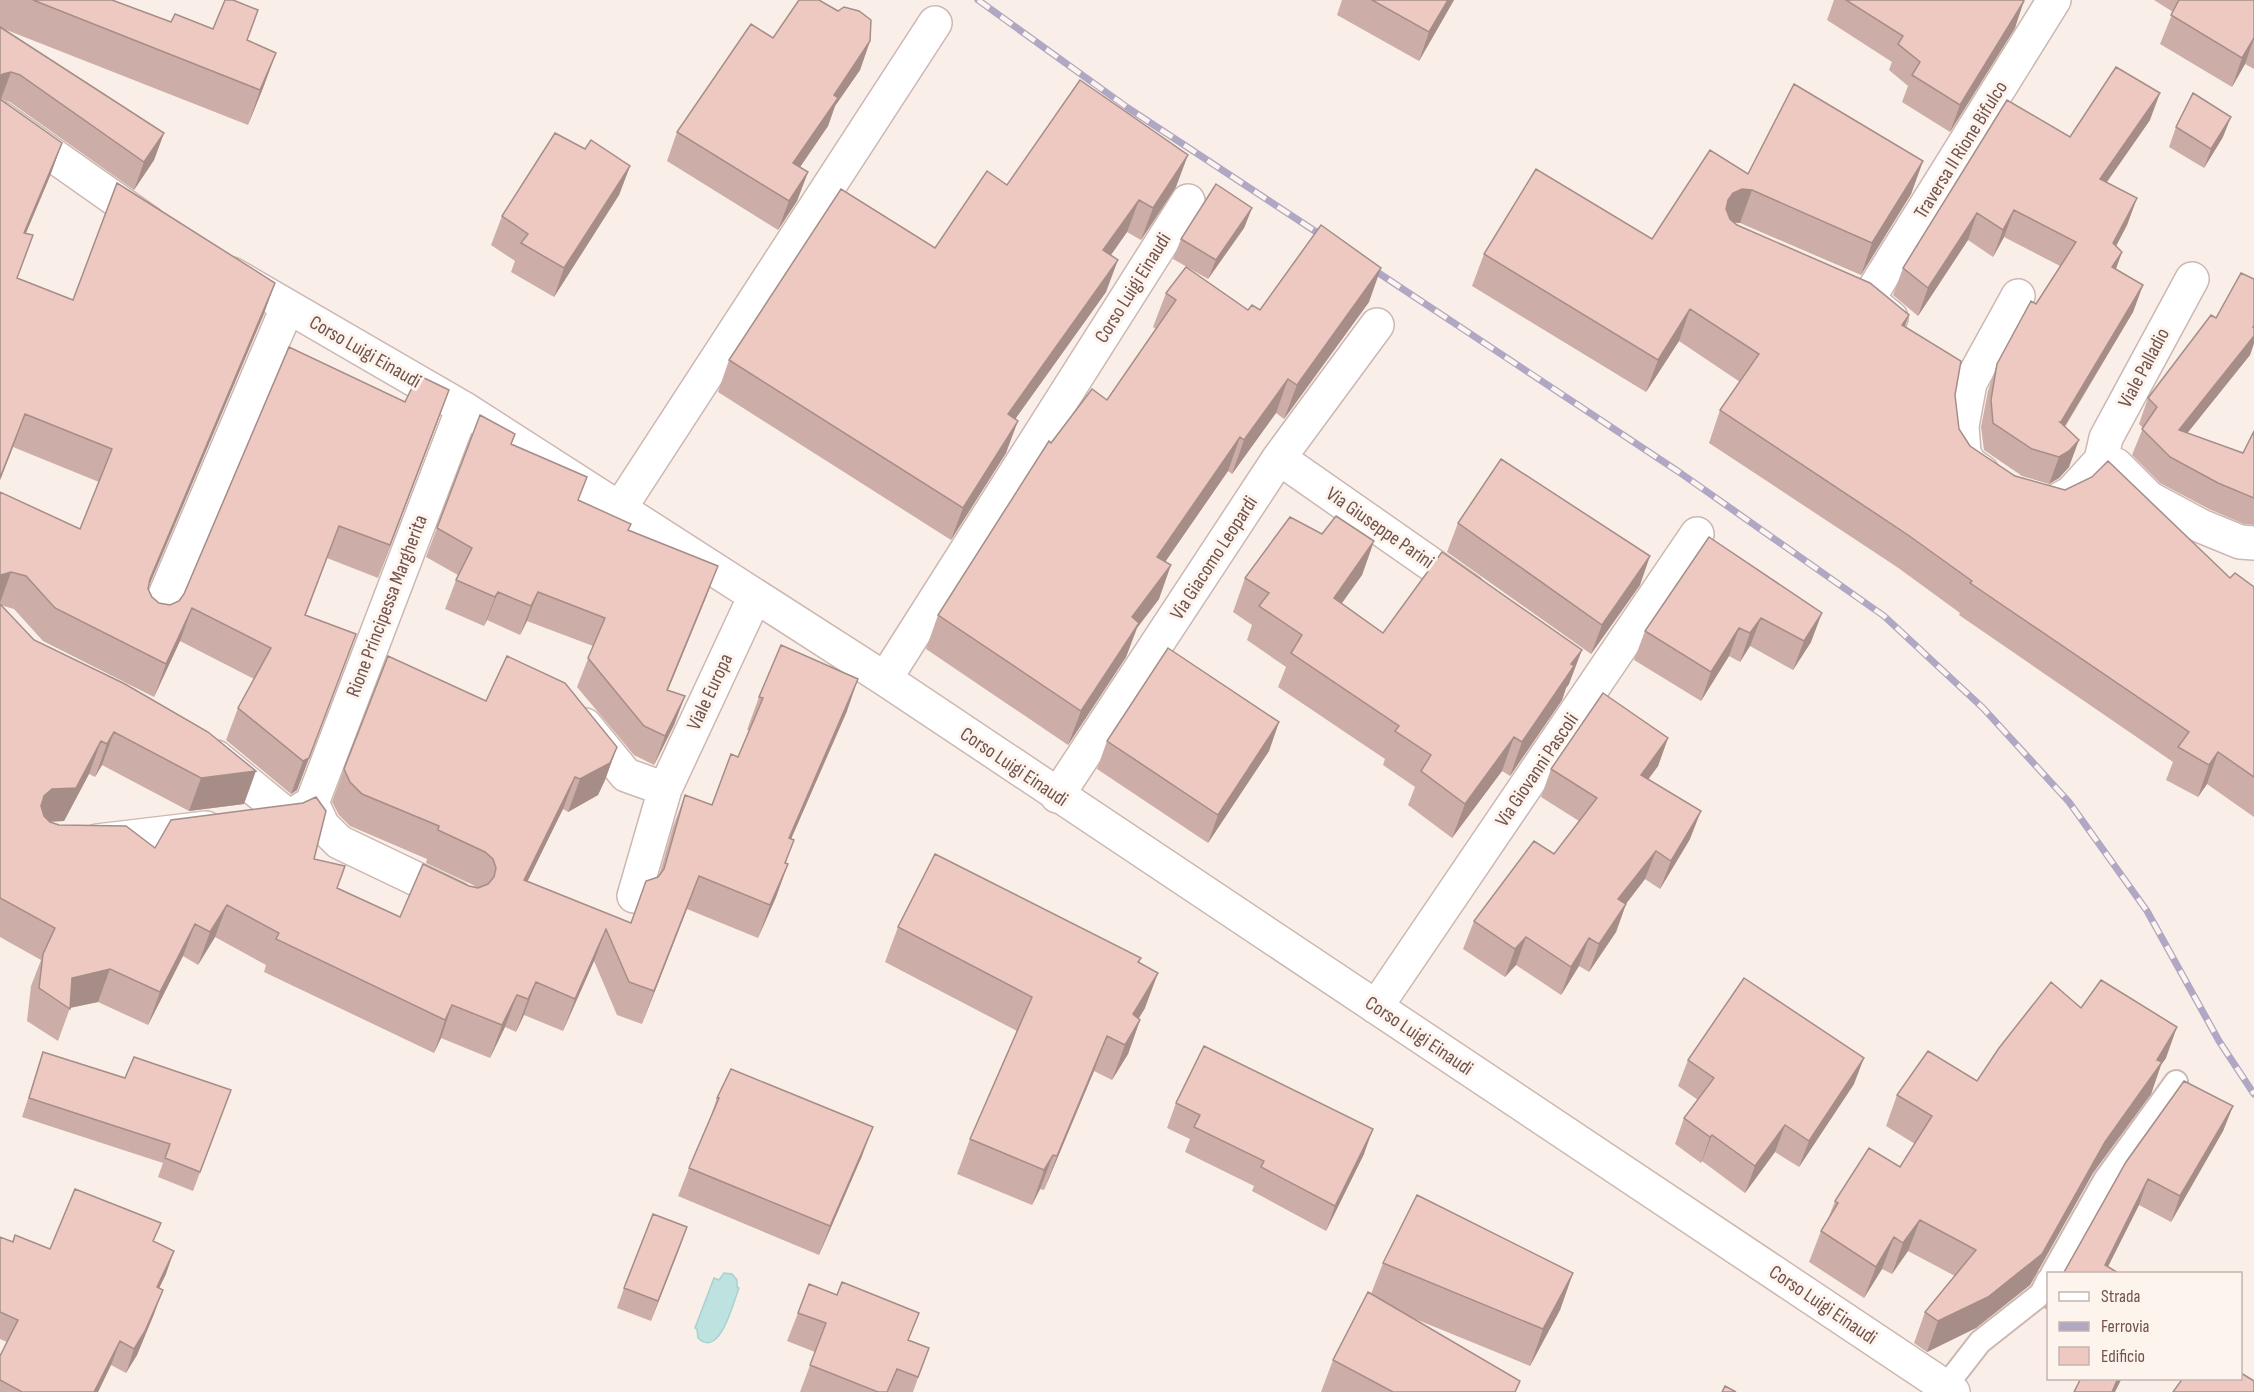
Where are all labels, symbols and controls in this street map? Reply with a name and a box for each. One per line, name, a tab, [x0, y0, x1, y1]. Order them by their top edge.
street label: Traversa II Rione Bifulco	[1909, 77, 2013, 223]
street label: Corso Luigi Einaudi	[1090, 229, 1176, 347]
street label: Corso Luigi Einaudi	[305, 310, 425, 394]
street label: Viale Palladio	[2113, 324, 2175, 412]
street label: Via Giuseppe Parini	[1321, 482, 1439, 574]
street label: Via Giacomo Leopardi	[1165, 492, 1263, 624]
street label: Rione Principessa Margherita	[341, 512, 433, 700]
street label: Viale Europa	[682, 650, 738, 734]
street label: Via Giovanni Pascoli	[1490, 709, 1584, 831]
street label: Corso Luigi Einaudi	[956, 722, 1072, 812]
street label: Corso Luigi Einaudi	[1361, 991, 1477, 1081]
street label: Corso Luigi Einaudi	[1765, 1260, 1881, 1350]
legend	[2047, 1272, 2242, 1380]
text: Strada	[2101, 1286, 2141, 1307]
text: Ferrovia	[2101, 1316, 2149, 1337]
text: Edificio	[2101, 1346, 2145, 1367]

